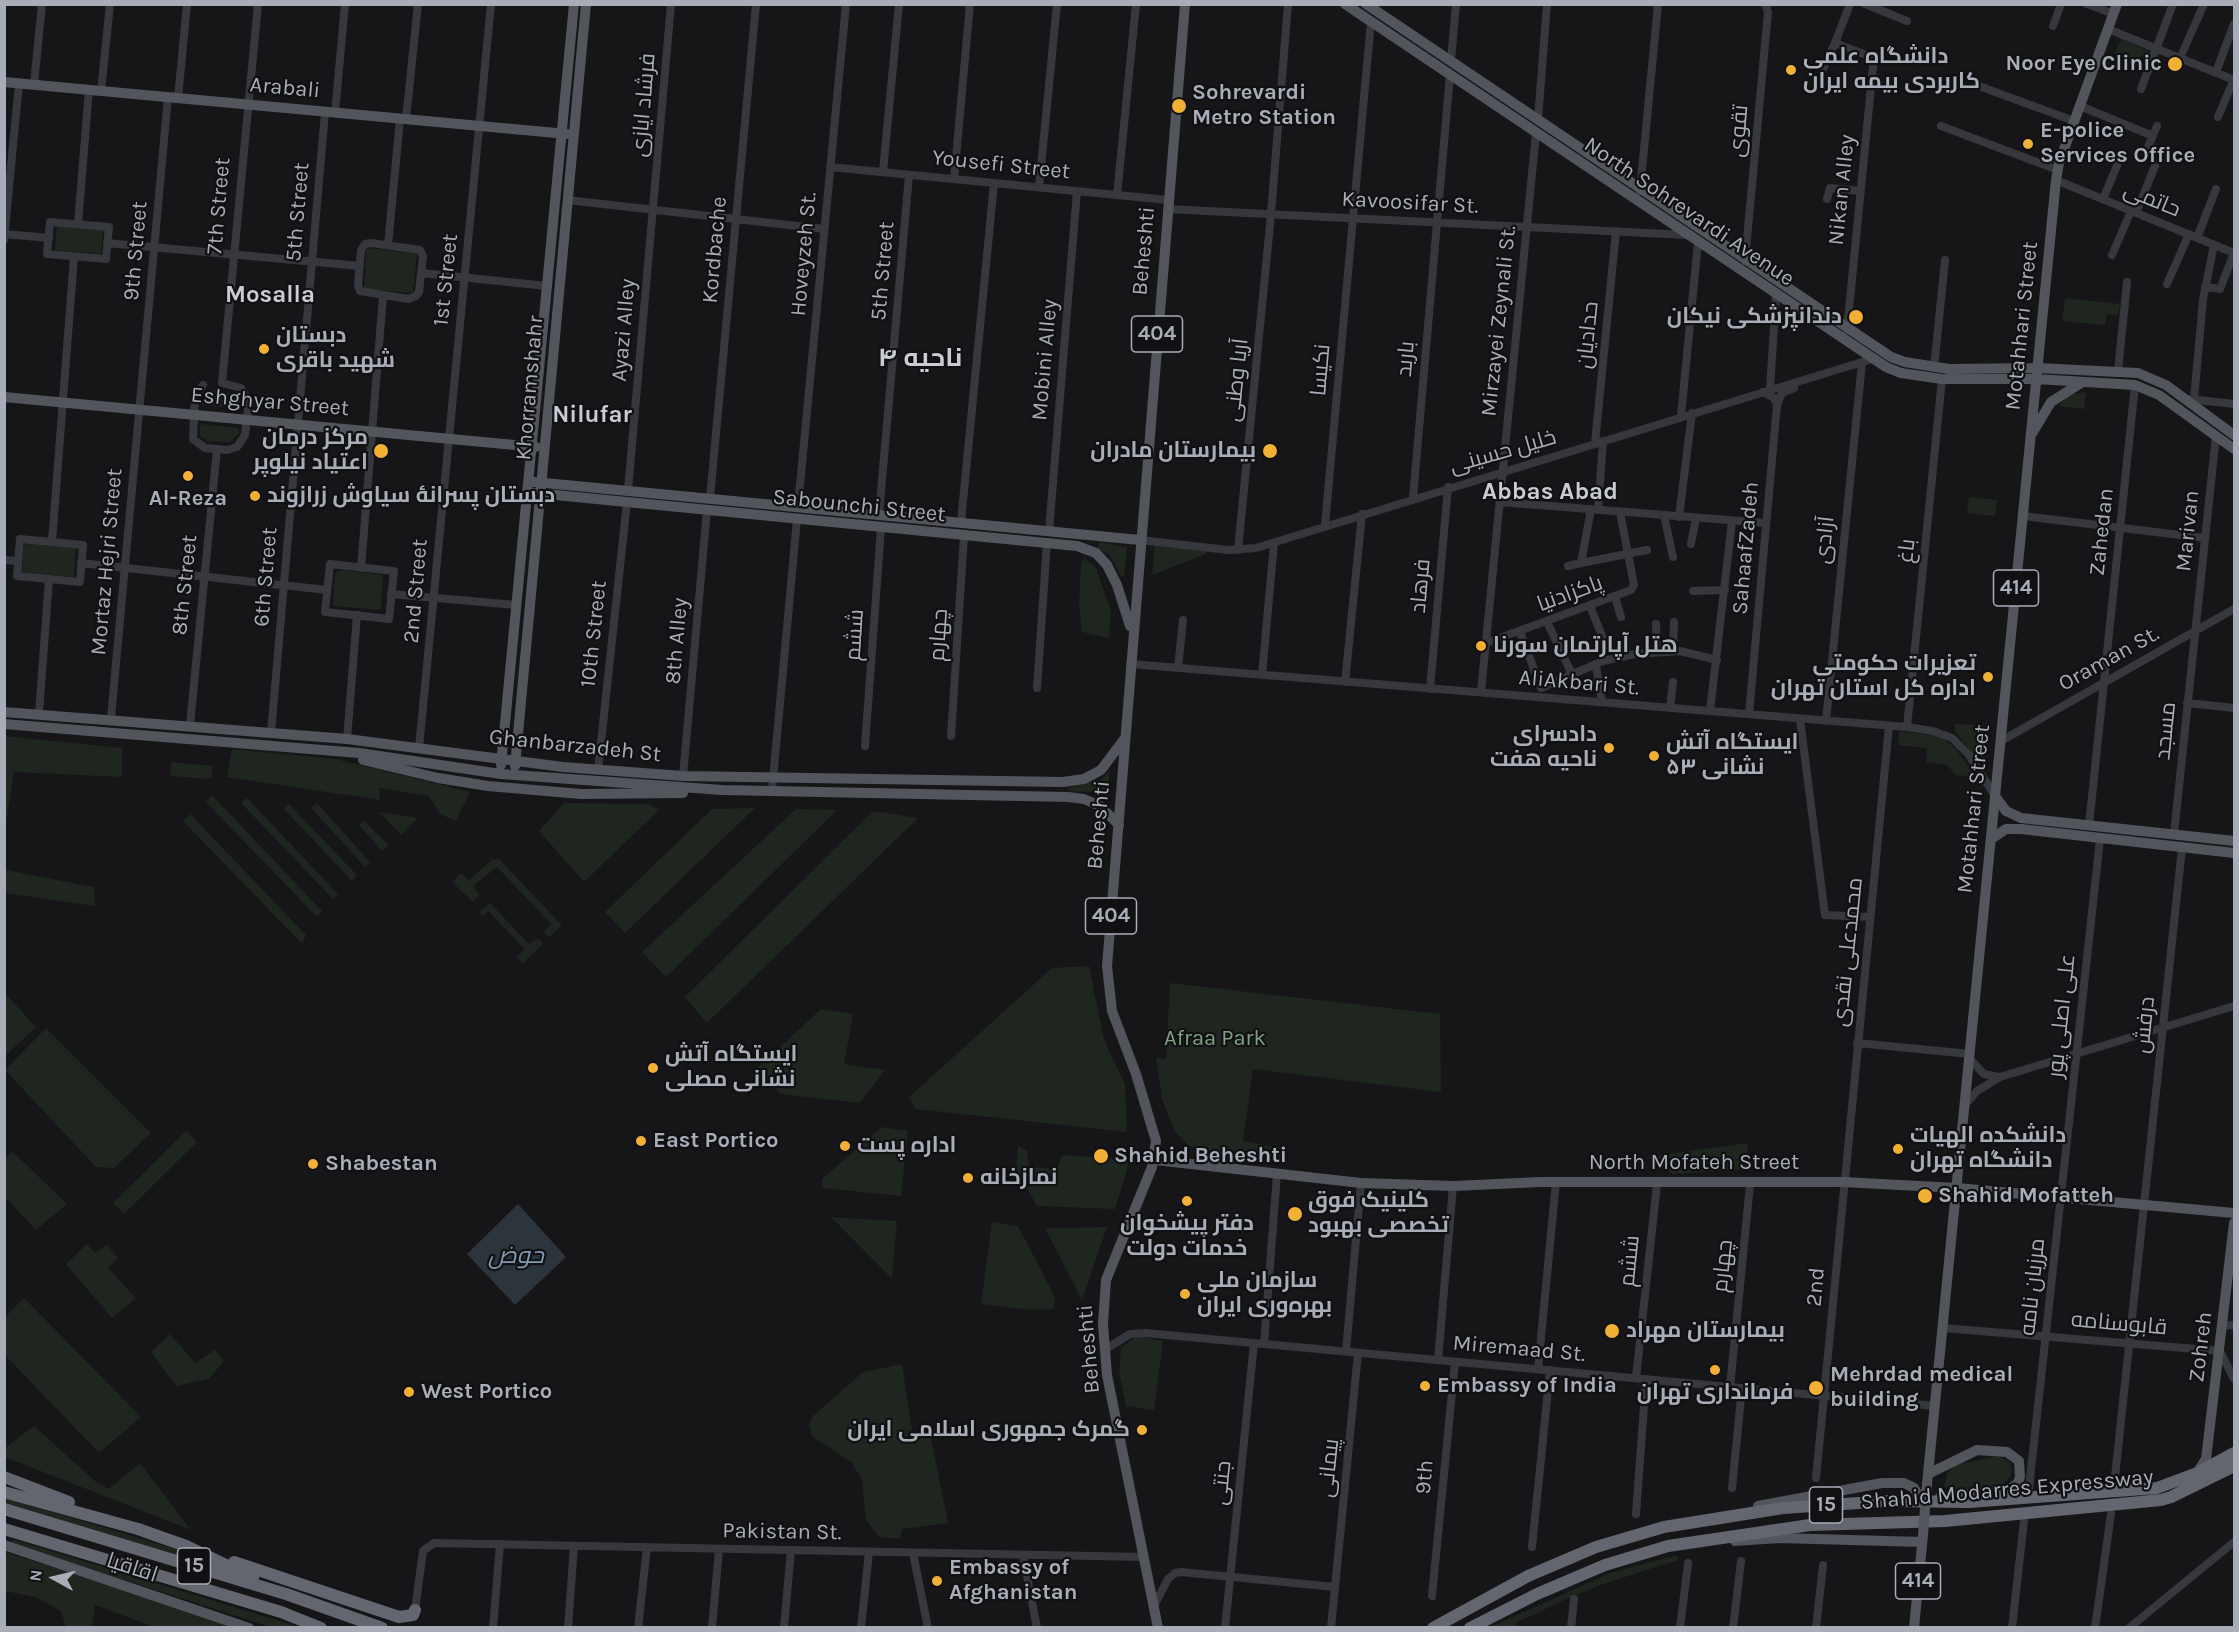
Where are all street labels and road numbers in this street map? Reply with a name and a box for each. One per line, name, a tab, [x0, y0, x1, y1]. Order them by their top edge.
street label: فرشاد ایازی	[626, 52, 662, 158]
street label: Arabali	[249, 72, 321, 104]
street label: تقوی	[1724, 104, 1754, 158]
street label: North Sohrevardi Avenue	[1579, 132, 1799, 292]
street label: Nikan Alley	[1823, 133, 1861, 247]
street label: Yousefi Street	[931, 145, 1071, 185]
street label: 7th Street	[202, 156, 236, 256]
street label: 5th Street	[281, 161, 315, 263]
street label: حاتمی	[2120, 177, 2184, 223]
street label: Kavoosifar St.	[1341, 186, 1479, 220]
street label: Hoveyzeh St.	[785, 191, 823, 317]
street label: Kordbache	[697, 195, 733, 305]
street label: 9th Street	[118, 200, 154, 302]
street label: Beheshti	[1127, 205, 1161, 297]
street label: 5th Street	[866, 220, 900, 322]
street label: Mirzayei Zeynali St.	[1476, 224, 1522, 418]
street label: 1st Street	[428, 233, 464, 327]
street label: Motahhari Street	[2000, 240, 2044, 412]
street label: Ayazi Alley	[606, 277, 642, 383]
street label: Mobini Alley	[1027, 298, 1063, 422]
street label: حدادیان	[1571, 300, 1605, 370]
street label: Khorramshahr	[511, 314, 549, 462]
road number: 404	[1132, 316, 1182, 352]
street label: آریا وطنی	[1220, 337, 1254, 423]
street label: باربد	[1391, 340, 1421, 378]
street label: نکیسا	[1306, 343, 1336, 397]
street label: Eshghyar Street	[190, 382, 350, 422]
street label: خلیل حسینی	[1447, 424, 1559, 480]
street label: Mortaz Hejri Street	[86, 467, 128, 657]
street label: SahaafZadeh	[1727, 481, 1765, 615]
street label: Sabounchi Street	[771, 484, 947, 528]
street label: Zahedan	[2084, 487, 2120, 577]
street label: Marivan	[2171, 489, 2205, 573]
street label: آزادی	[1809, 515, 1841, 565]
street label: 6th Street	[249, 526, 283, 628]
street label: 8th Street	[167, 534, 203, 636]
street label: باغ	[1893, 537, 1921, 565]
street label: 2nd Street	[398, 538, 434, 644]
street label: فرهاد	[1405, 558, 1437, 614]
street label: پاکزادنیا	[1533, 570, 1607, 618]
road number: 414	[1994, 570, 2038, 606]
street label: 10th Street	[575, 579, 613, 689]
street label: 8th Alley	[660, 597, 694, 685]
street label: ششم	[840, 608, 870, 662]
street label: چهارم	[924, 608, 954, 662]
street label: Oraman St.	[2054, 621, 2164, 697]
street label: AliAkbari St.	[1518, 665, 1640, 701]
street label: مسجد	[2150, 701, 2182, 761]
street label: Motahhari Street	[1952, 723, 1996, 895]
street label: Ghanbarzadeh St	[488, 724, 662, 768]
street label: Beheshti	[1082, 779, 1116, 871]
street label: محمدعلی نقدی	[1827, 876, 1869, 1028]
road number: 404	[1086, 898, 1136, 934]
street label: علی اصلی پور	[2042, 953, 2082, 1079]
street label: درفش	[2129, 995, 2161, 1055]
street label: North Mofateh Street	[1589, 1150, 1799, 1176]
street label: ششم	[1614, 1234, 1646, 1288]
street label: مرزبان نامه	[2015, 1237, 2051, 1337]
street label: چهارم	[1707, 1238, 1739, 1294]
street label: 2nd	[1801, 1266, 1831, 1308]
street label: Beheshti	[1072, 1303, 1106, 1395]
street label: قابوسنامه	[2070, 1307, 2168, 1341]
street label: Zohreh	[2184, 1310, 2218, 1384]
street label: Miremaad St.	[1452, 1330, 1586, 1368]
street label: پیمانی	[1313, 1437, 1345, 1499]
street label: جنتی	[1207, 1459, 1237, 1507]
street label: 9th	[1410, 1459, 1440, 1495]
street label: Shahid Modarres Expressway	[1860, 1464, 2154, 1516]
road number: 15	[1810, 1487, 1842, 1523]
street label: Pakistan St.	[722, 1518, 842, 1546]
street label: اقاقیا	[103, 1547, 161, 1589]
road number: 15	[178, 1548, 210, 1584]
road number: 414	[1896, 1563, 1940, 1599]

